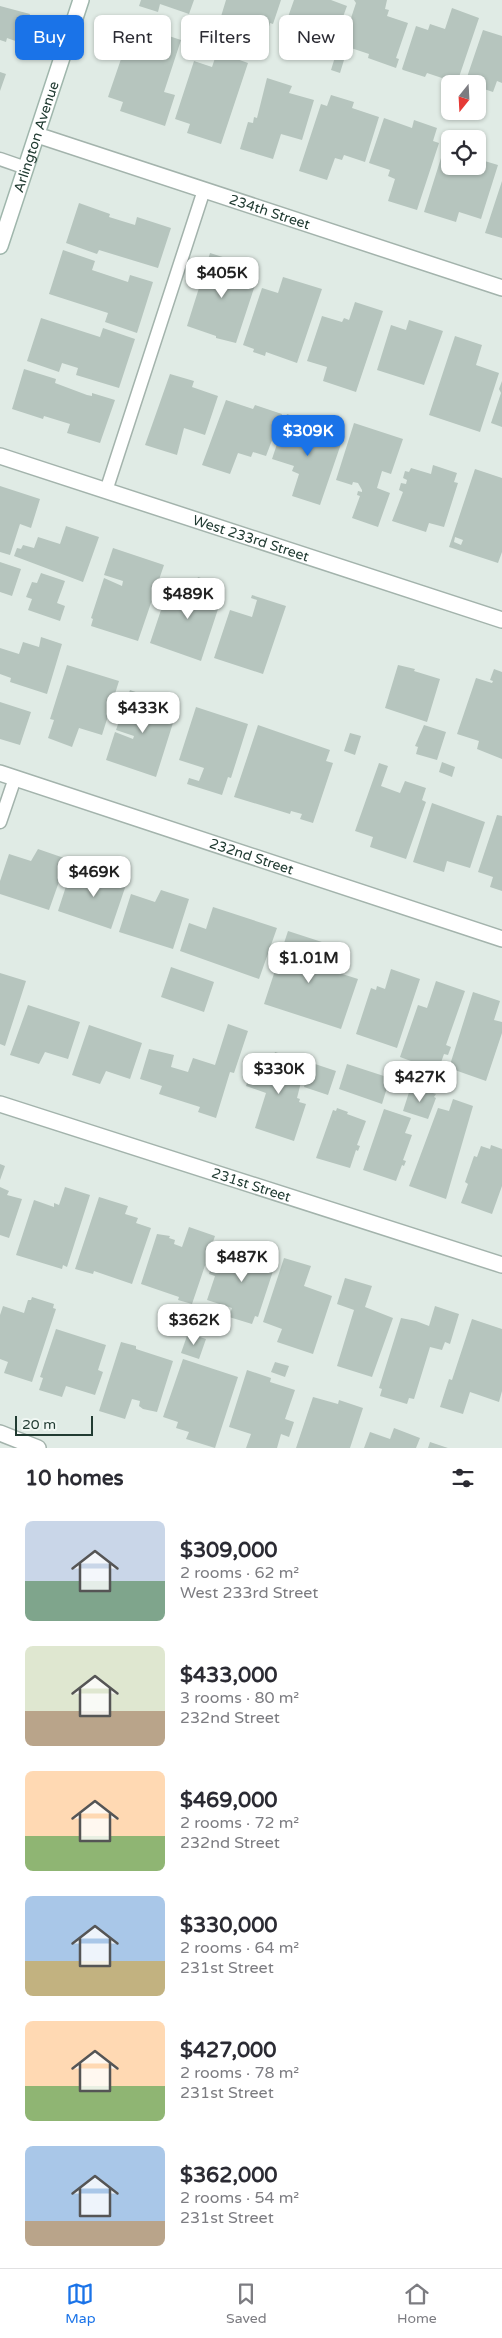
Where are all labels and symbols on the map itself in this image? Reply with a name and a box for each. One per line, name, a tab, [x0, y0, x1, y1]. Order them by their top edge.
north arrow	[441, 75, 486, 120]
street label: Arlington Avenue	[10, 79, 62, 195]
street label: 234th Street	[227, 190, 313, 233]
pin: $405K	[187, 256, 257, 299]
pin: $309K	[273, 414, 343, 457]
street label: West 233rd Street	[191, 511, 312, 565]
pin: $489K	[153, 578, 223, 620]
pin: $433K	[108, 692, 178, 734]
street label: 232nd Street	[207, 834, 296, 878]
pin: $469K	[59, 856, 129, 898]
pin: $1.01M	[268, 942, 350, 984]
pin: $330K	[244, 1052, 314, 1095]
pin: $427K	[385, 1060, 455, 1103]
street label: 231st Street	[210, 1164, 294, 1205]
pin: $487K	[207, 1240, 277, 1283]
pin: $362K	[159, 1304, 229, 1346]
scale bar	[15, 1413, 92, 1436]

